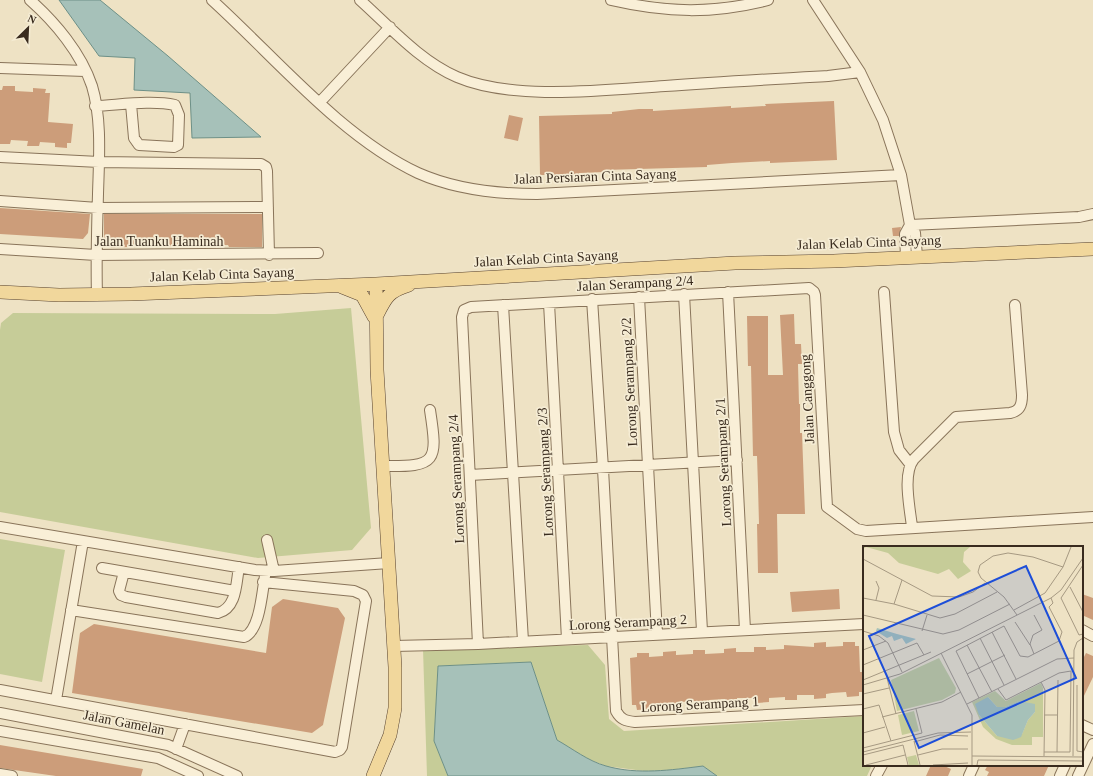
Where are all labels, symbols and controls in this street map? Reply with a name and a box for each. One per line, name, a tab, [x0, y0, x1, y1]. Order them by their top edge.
north arrow	[8, 8, 48, 48]
text: N	[26, 12, 38, 26]
street label: Jalan Persiaran Cinta Sayang	[513, 166, 677, 187]
street label: Jalan Kelab Cinta Sayang	[797, 232, 941, 253]
street label: Jalan Tuanku Haminah	[94, 234, 224, 249]
street label: Jalan Kelab Cinta Sayang	[474, 247, 618, 270]
street label: Jalan Kelab Cinta Sayang	[150, 264, 294, 285]
street label: Jalan Serampang 2/4	[576, 273, 694, 294]
street label: Lorong Serampang 2/2	[619, 317, 640, 447]
street label: Jalan Canggong	[798, 354, 817, 444]
street label: Lorong Serampang 2/1	[713, 397, 734, 527]
street label: Lorong Serampang 2/3	[535, 407, 556, 537]
street label: Lorong Serampang 2/4	[446, 414, 467, 544]
inset map	[863, 546, 1083, 766]
street label: Lorong Serampang 2	[569, 612, 687, 633]
street label: Lorong Serampang 1	[641, 694, 759, 715]
street label: Jalan Gamelan	[82, 707, 166, 738]

